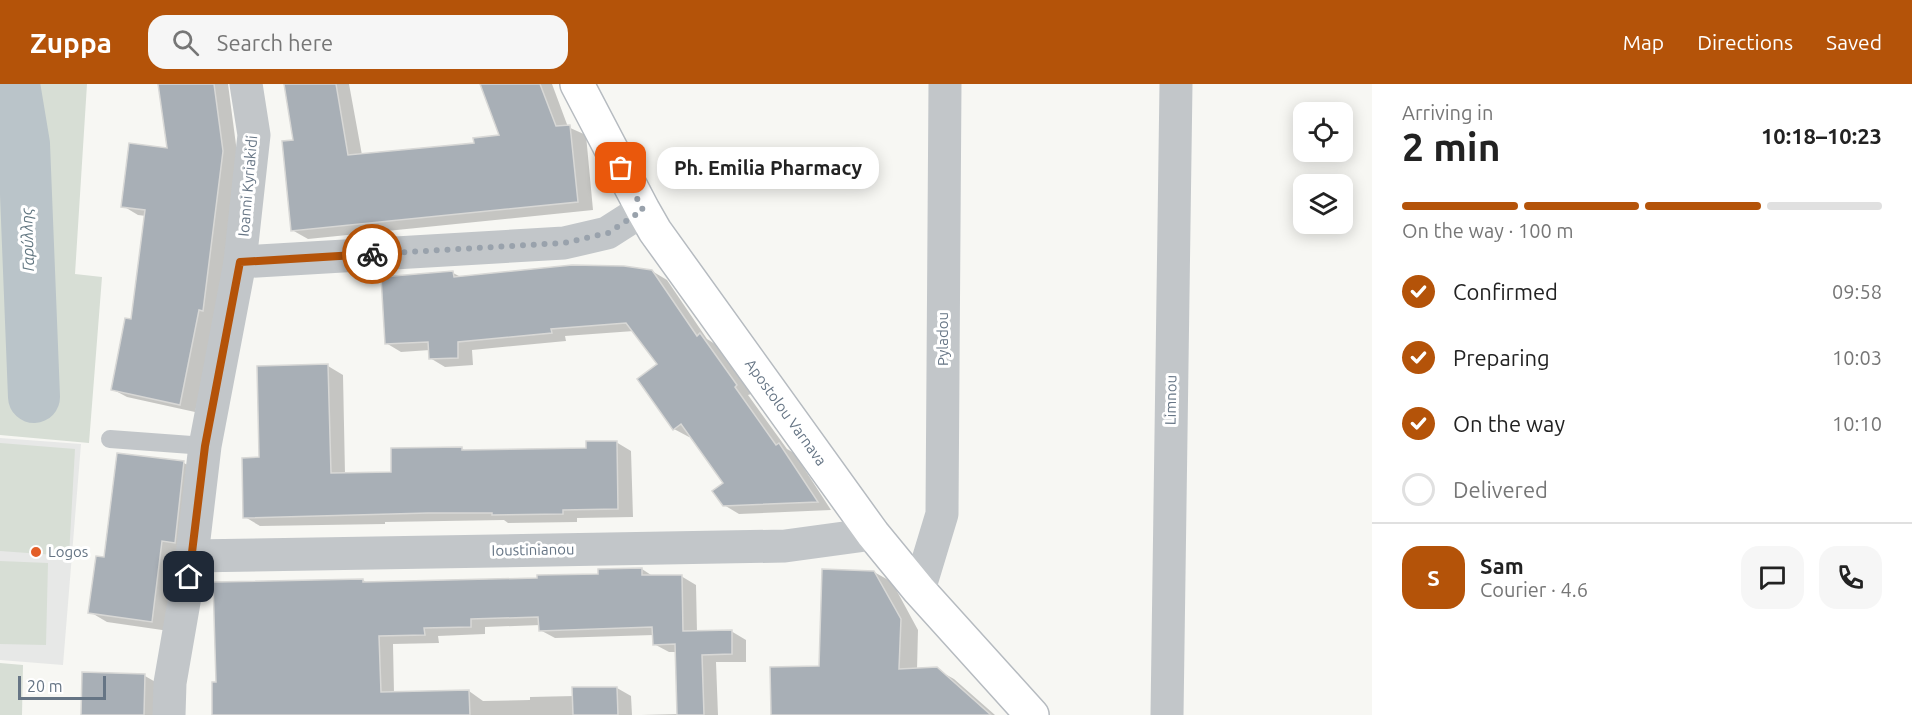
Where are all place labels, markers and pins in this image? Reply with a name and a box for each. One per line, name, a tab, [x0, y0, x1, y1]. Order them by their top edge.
pin	[595, 142, 646, 193]
callout: Ph. Emilia Pharmacy	[657, 147, 879, 189]
place label: Logos	[48, 543, 88, 560]
marker: Logos	[29, 545, 43, 559]
pin	[163, 551, 214, 602]

